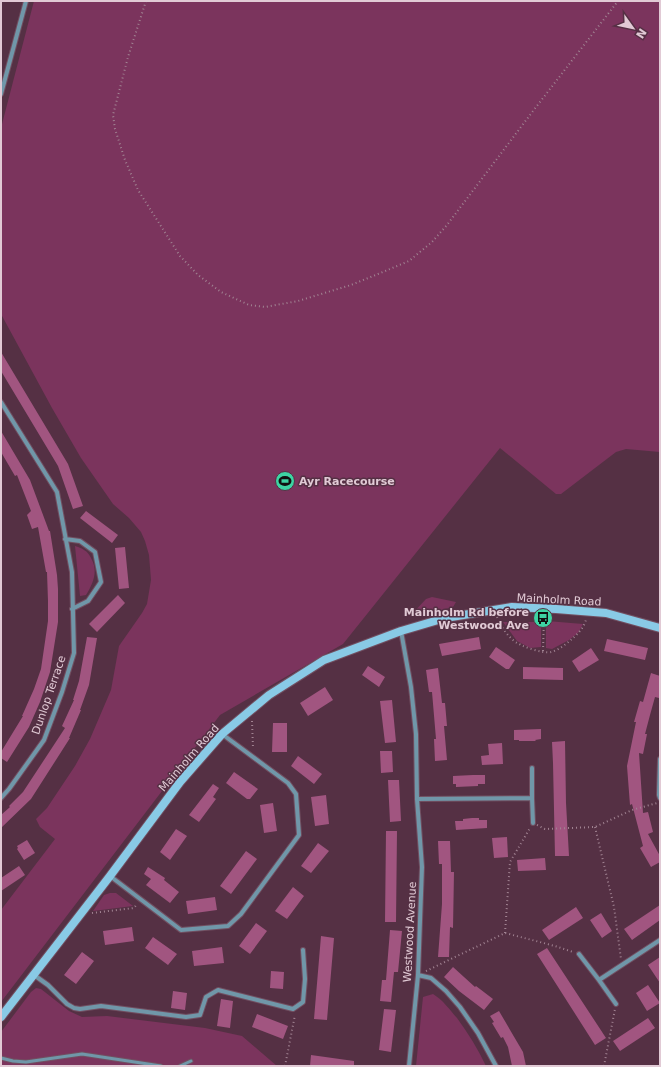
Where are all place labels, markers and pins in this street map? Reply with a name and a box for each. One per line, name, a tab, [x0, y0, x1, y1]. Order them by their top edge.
sports icon: Ayr Racecourse	[274, 470, 296, 492]
place label: Ayr Racecourse	[299, 475, 395, 488]
place label: Mainholm Rd before Westwood Ave	[404, 606, 529, 632]
bus stop icon: Mainholm Rd before Westwood Ave	[532, 607, 554, 629]

